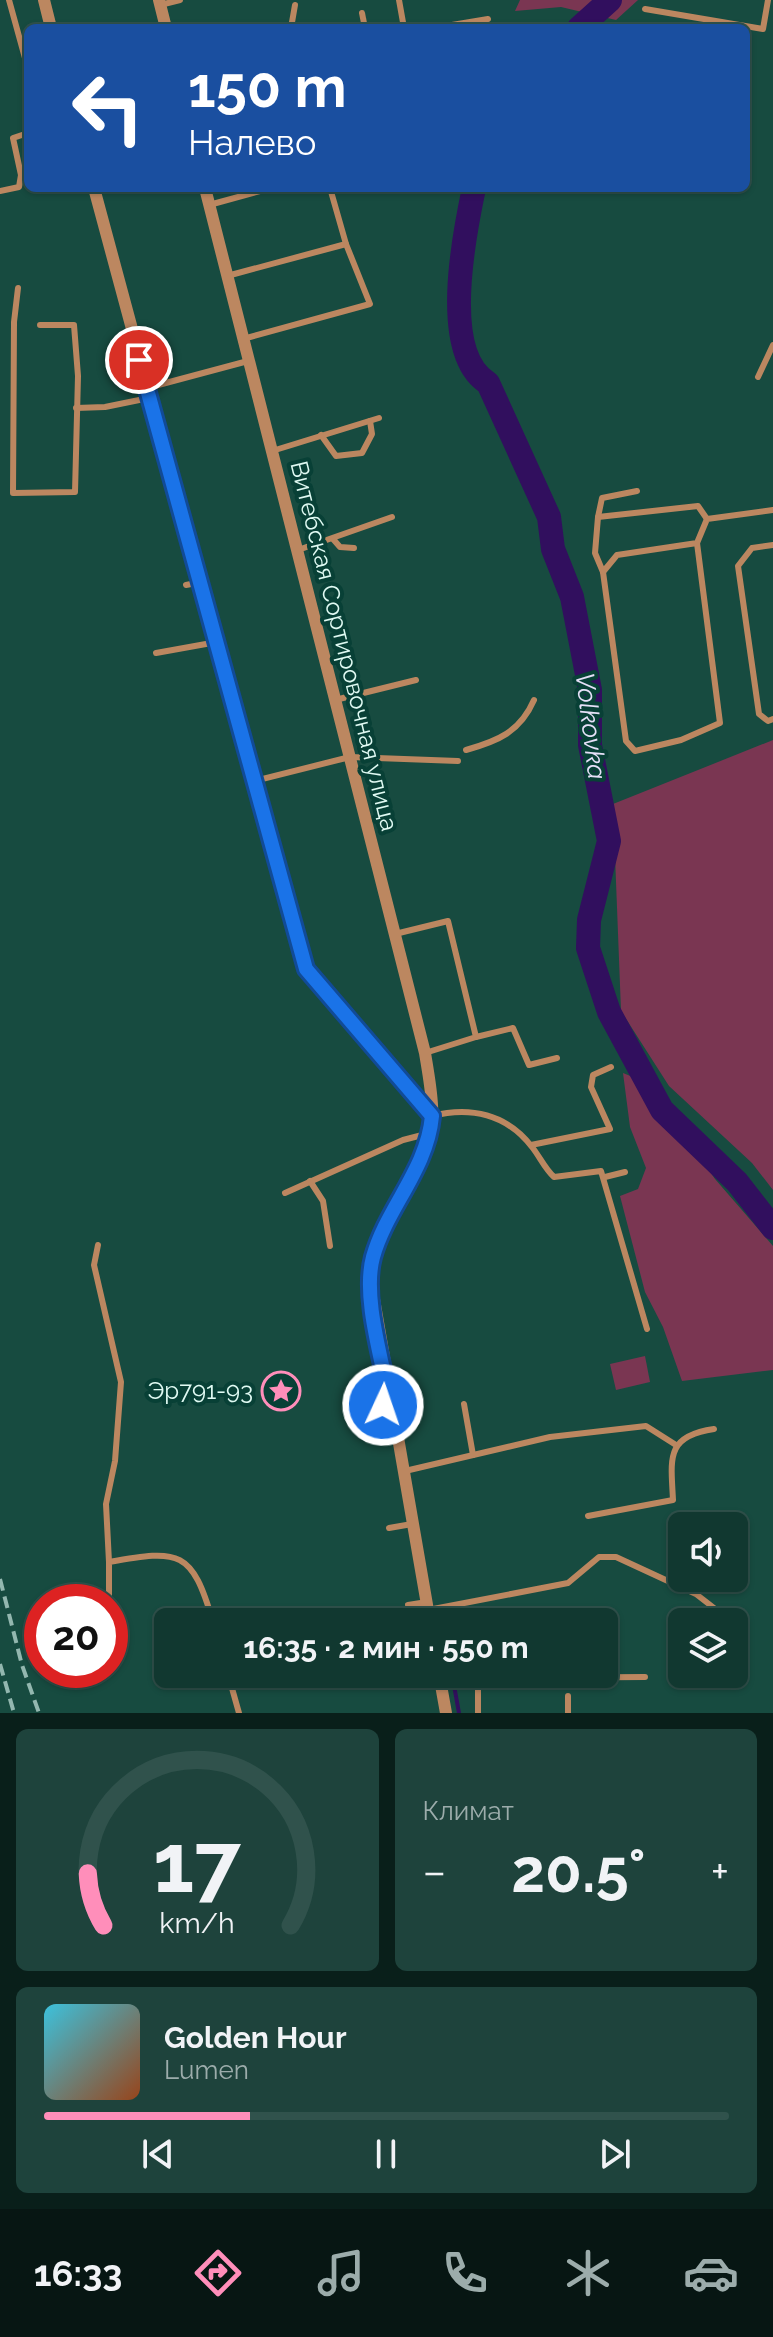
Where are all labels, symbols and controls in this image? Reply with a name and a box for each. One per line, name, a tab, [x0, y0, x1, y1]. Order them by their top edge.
text: 150 m	[188, 54, 347, 120]
icon: left	[56, 56, 160, 160]
text: Налево	[188, 121, 316, 163]
pin	[105, 326, 173, 394]
icon: arrive	[117, 338, 161, 382]
street label: Витебская Сортировочная улица	[284, 458, 405, 834]
water label: Volkovka	[570, 671, 612, 781]
position arrow	[341, 1363, 425, 1447]
place icon: Эр791-93	[260, 1370, 302, 1412]
place label: Эр791-93	[147, 1376, 253, 1405]
map controls	[668, 1512, 748, 1688]
button: sound	[668, 1512, 748, 1592]
speed limit sign: 20	[24, 1584, 128, 1688]
button: layers	[668, 1608, 748, 1688]
text: 16:35 · 2 мин · 550 m	[243, 1630, 529, 1665]
text: Климат	[423, 1796, 514, 1826]
text: 17	[153, 1814, 241, 1911]
text: 20.5°	[511, 1836, 646, 1906]
text: −	[423, 1846, 446, 1897]
text: +	[711, 1846, 729, 1897]
text: km/h	[160, 1906, 235, 1940]
text: Golden Hour	[164, 2020, 347, 2055]
text: Lumen	[164, 2055, 249, 2085]
icon: previous	[136, 2132, 180, 2176]
icon: pause	[364, 2132, 408, 2176]
icon: next	[593, 2132, 637, 2176]
icon: directions	[190, 2245, 246, 2301]
icon: music	[313, 2245, 369, 2301]
icon: phone	[437, 2245, 493, 2301]
icon: climate	[560, 2245, 616, 2301]
icon: car	[683, 2245, 739, 2301]
text: 16:33	[34, 2252, 122, 2294]

